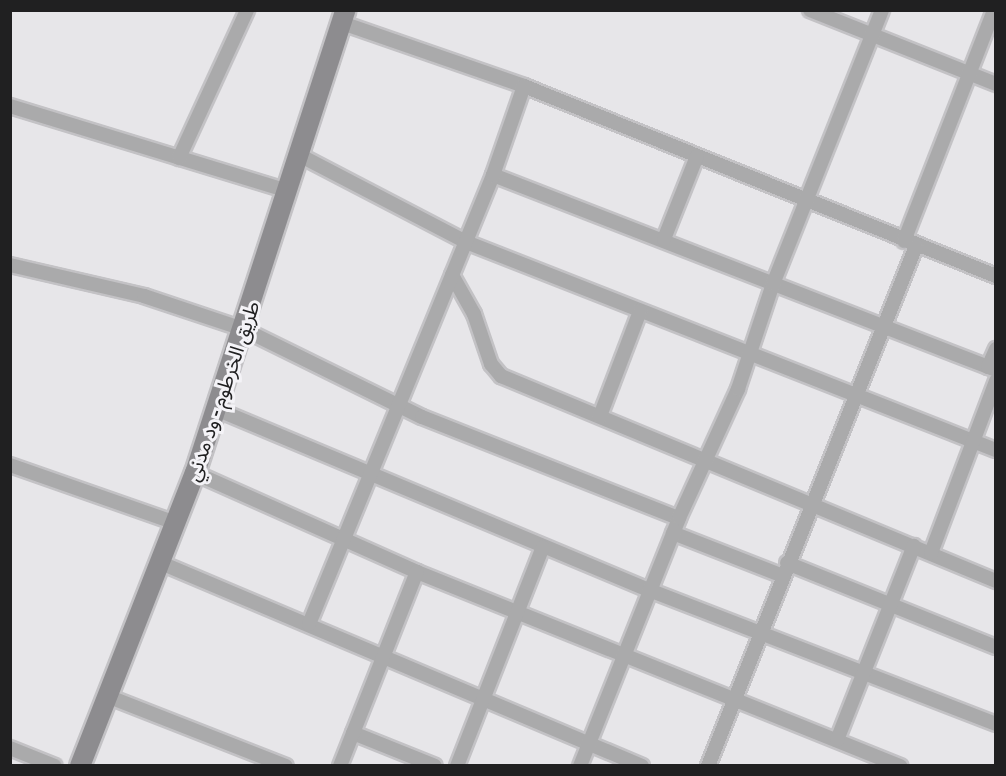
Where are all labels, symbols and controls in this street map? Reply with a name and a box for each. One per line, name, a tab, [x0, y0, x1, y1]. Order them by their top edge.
street label: طريق الخرطوم - ود مدني	[180, 298, 264, 484]

